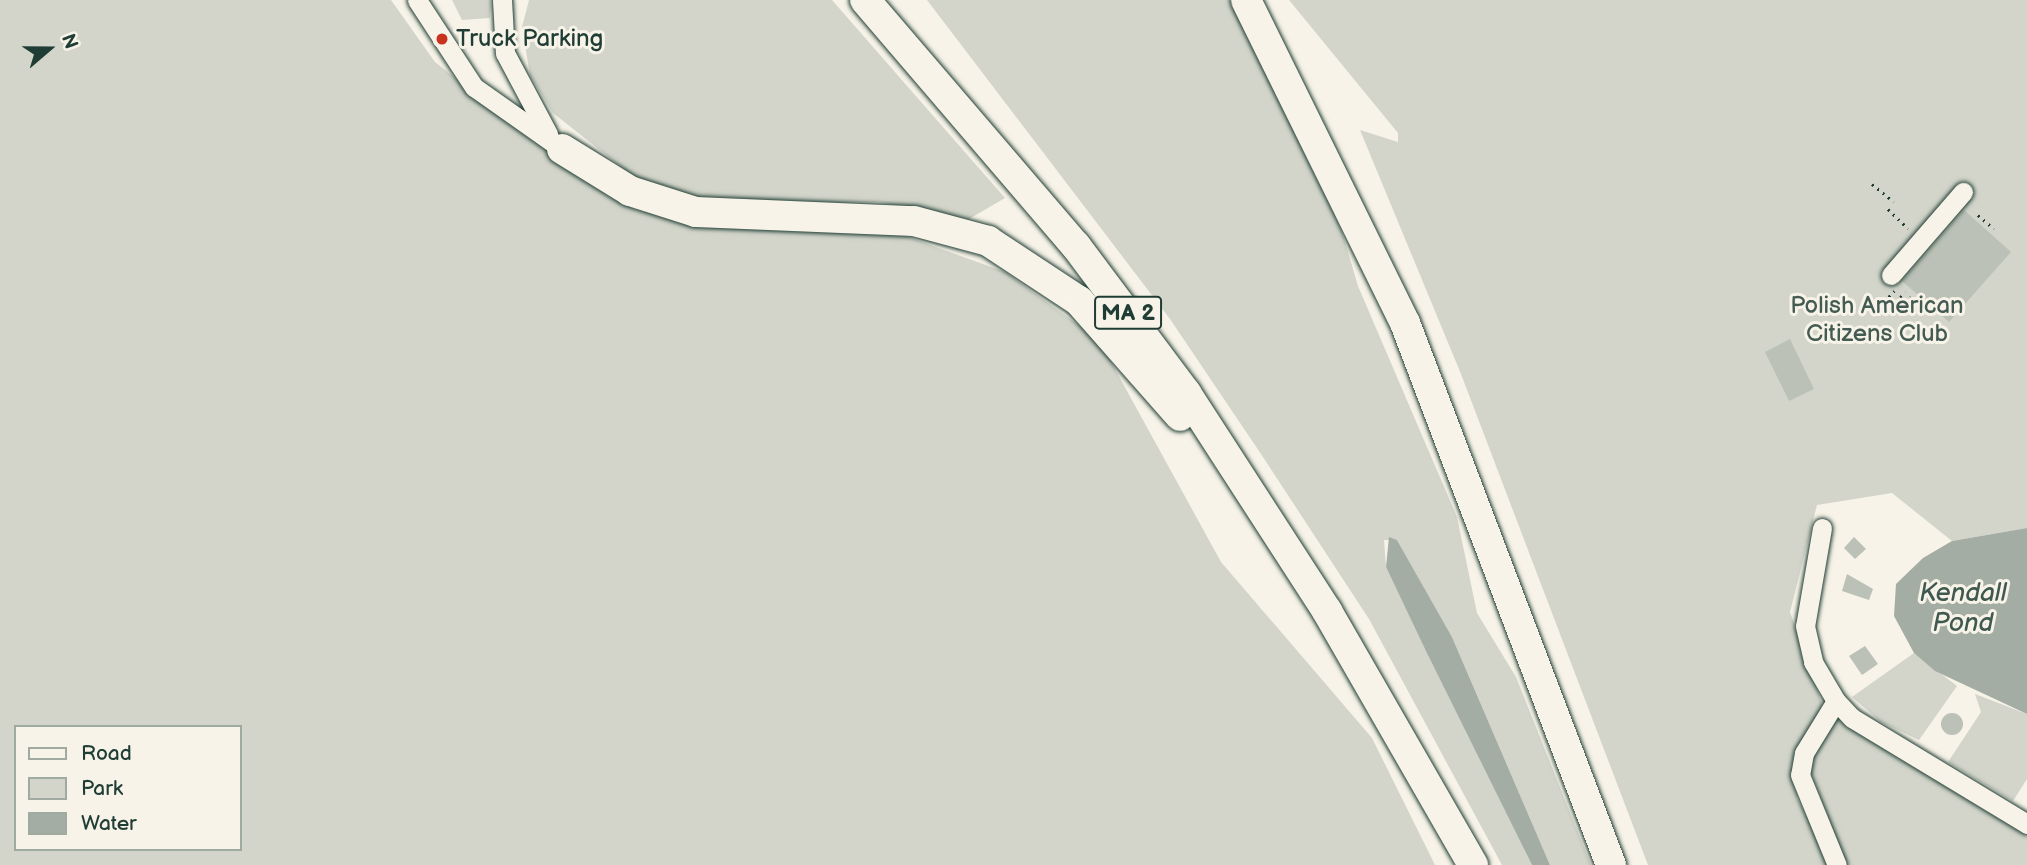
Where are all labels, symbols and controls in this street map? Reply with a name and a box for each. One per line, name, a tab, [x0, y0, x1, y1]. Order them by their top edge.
north arrow	[14, 14, 84, 84]
place label: Truck Parking	[456, 25, 603, 53]
text: N	[56, 31, 82, 52]
marker: Truck Parking	[434, 31, 450, 47]
park label: Polish American Citizens Club	[1790, 292, 1964, 348]
road number: MA 2	[1093, 294, 1163, 332]
water label: Kendall Pond	[1919, 578, 2007, 640]
legend	[14, 725, 242, 851]
text: Road	[81, 741, 132, 766]
text: Park	[81, 776, 123, 801]
text: Water	[81, 811, 137, 836]

